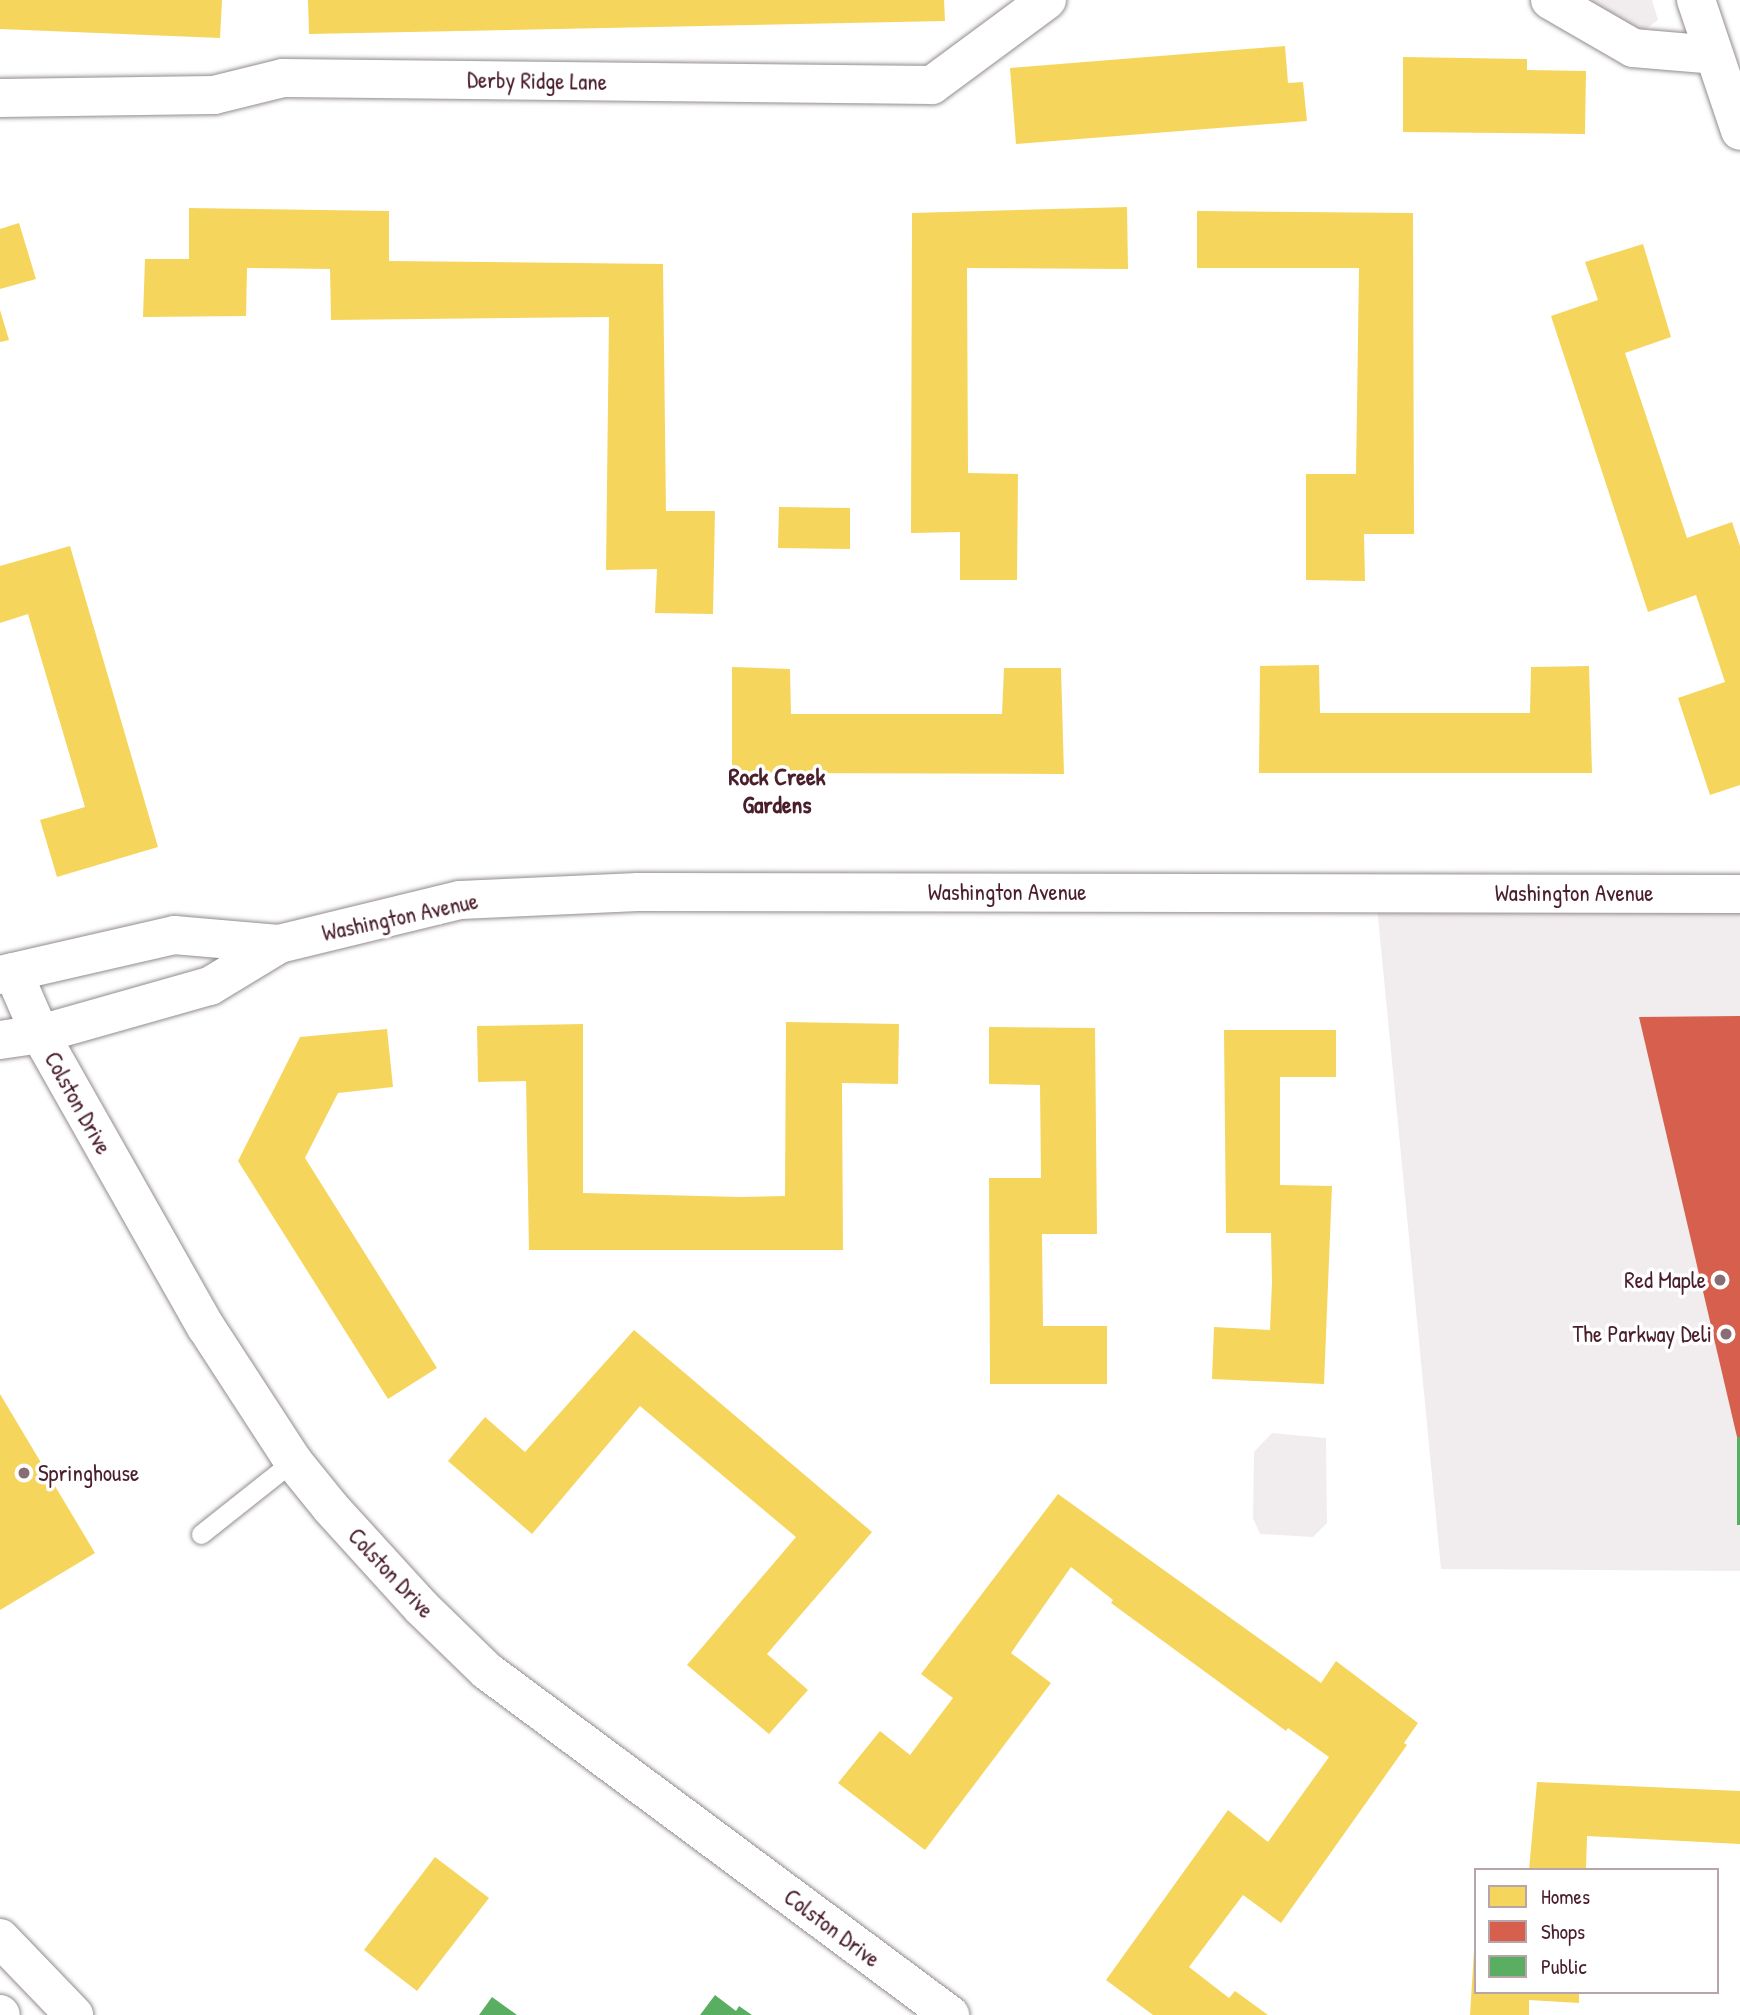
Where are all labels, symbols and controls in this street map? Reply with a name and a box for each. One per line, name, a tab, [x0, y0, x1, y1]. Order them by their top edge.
street label: Derby Ridge Lane	[467, 66, 607, 96]
district label: Rock Creek Gardens	[729, 763, 825, 819]
street label: Washington Avenue	[928, 878, 1086, 906]
street label: Washington Avenue	[1495, 879, 1653, 907]
street label: Washington Avenue	[320, 887, 480, 947]
street label: Colston Drive	[39, 1047, 117, 1159]
place label: Red Maple	[1624, 1266, 1706, 1294]
marker: Red Maple	[1712, 1272, 1728, 1288]
place label: The Parkway Deli	[1573, 1320, 1712, 1348]
marker: The Parkway Deli	[1718, 1326, 1734, 1342]
place label: Springhouse	[38, 1459, 139, 1487]
marker: Springhouse	[16, 1465, 32, 1481]
street label: Colston Drive	[342, 1522, 440, 1624]
legend	[1474, 1868, 1719, 1994]
text: Homes	[1541, 1882, 1590, 1911]
street label: Colston Drive	[779, 1883, 885, 1973]
text: Shops	[1541, 1917, 1585, 1946]
text: Public	[1541, 1952, 1587, 1981]

